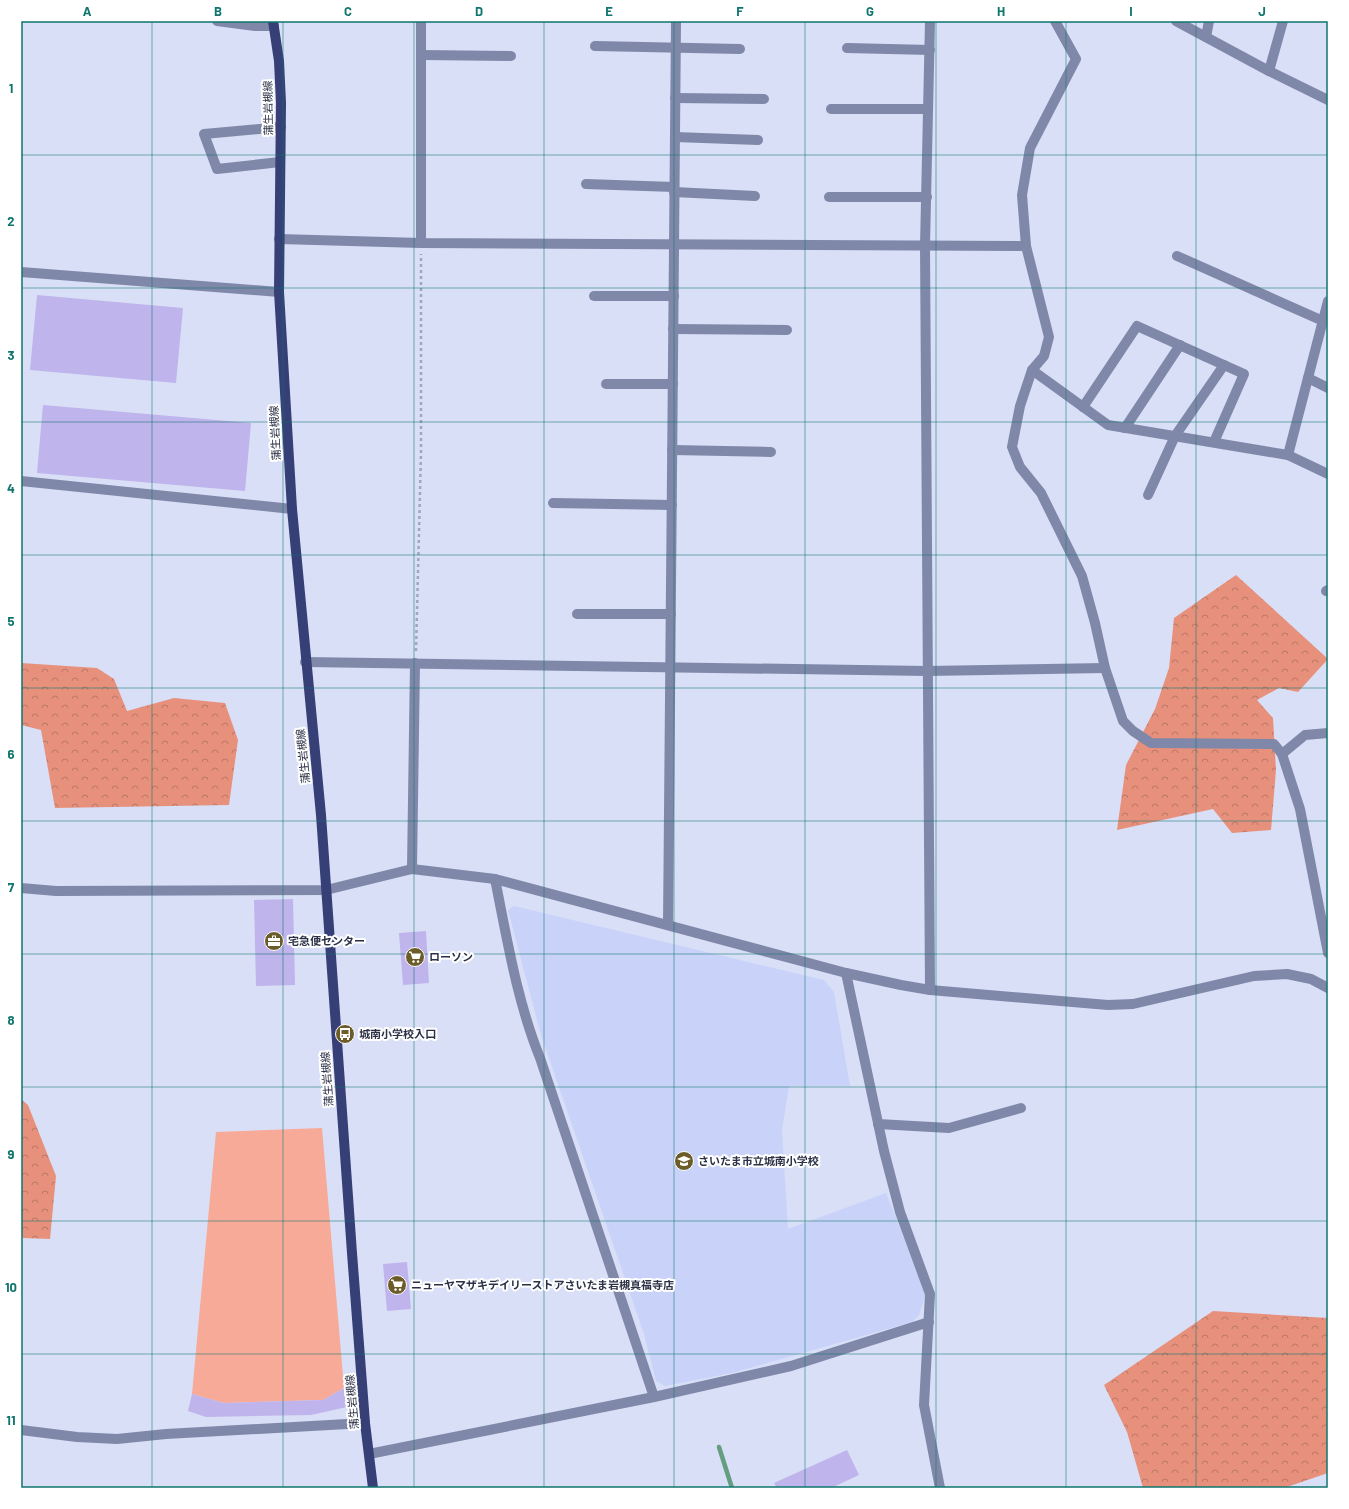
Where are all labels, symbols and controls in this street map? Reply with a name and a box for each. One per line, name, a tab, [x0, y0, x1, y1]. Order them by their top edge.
text: A	[83, 3, 92, 19]
text: B	[214, 3, 222, 19]
text: C	[344, 3, 352, 19]
text: D	[475, 3, 483, 19]
text: E	[605, 3, 613, 19]
text: F	[736, 3, 744, 19]
text: G	[866, 3, 874, 19]
text: H	[997, 3, 1005, 19]
text: I	[1129, 3, 1133, 19]
text: J	[1258, 3, 1266, 19]
text: 1	[9, 80, 13, 96]
street label: 蒲生岩槻線	[261, 80, 274, 136]
text: 2	[7, 213, 15, 229]
text: 3	[7, 347, 15, 363]
street label: 蒲生岩槻線	[267, 405, 282, 461]
text: 4	[7, 480, 15, 496]
text: 5	[7, 613, 15, 629]
street label: 蒲生岩槻線	[293, 728, 312, 784]
text: 6	[8, 746, 15, 762]
text: 7	[8, 879, 15, 895]
office icon: 宅急便センター	[263, 930, 285, 952]
place label: 宅急便センター	[288, 934, 365, 947]
supermarket icon: ローソン	[404, 946, 426, 968]
place label: ローソン	[429, 950, 473, 963]
text: 8	[7, 1012, 15, 1028]
bus stop icon: 城南小学校入口	[334, 1023, 356, 1045]
place label: 城南小学校入口	[359, 1027, 436, 1040]
street label: 蒲生岩槻線	[318, 1051, 335, 1107]
text: 9	[8, 1146, 15, 1162]
school or university icon: さいたま市立城南小学校	[673, 1150, 695, 1172]
place label: さいたま市立城南小学校	[698, 1154, 819, 1167]
supermarket icon: ニューヤマザキデイリーストアさいたま岩槻真福寺店	[386, 1274, 408, 1296]
place label: ニューヤマザキデイリーストアさいたま岩槻真福寺店	[411, 1278, 674, 1291]
text: 10	[5, 1279, 17, 1295]
street label: 蒲生岩槻線	[343, 1374, 360, 1430]
text: 11	[6, 1412, 16, 1428]

